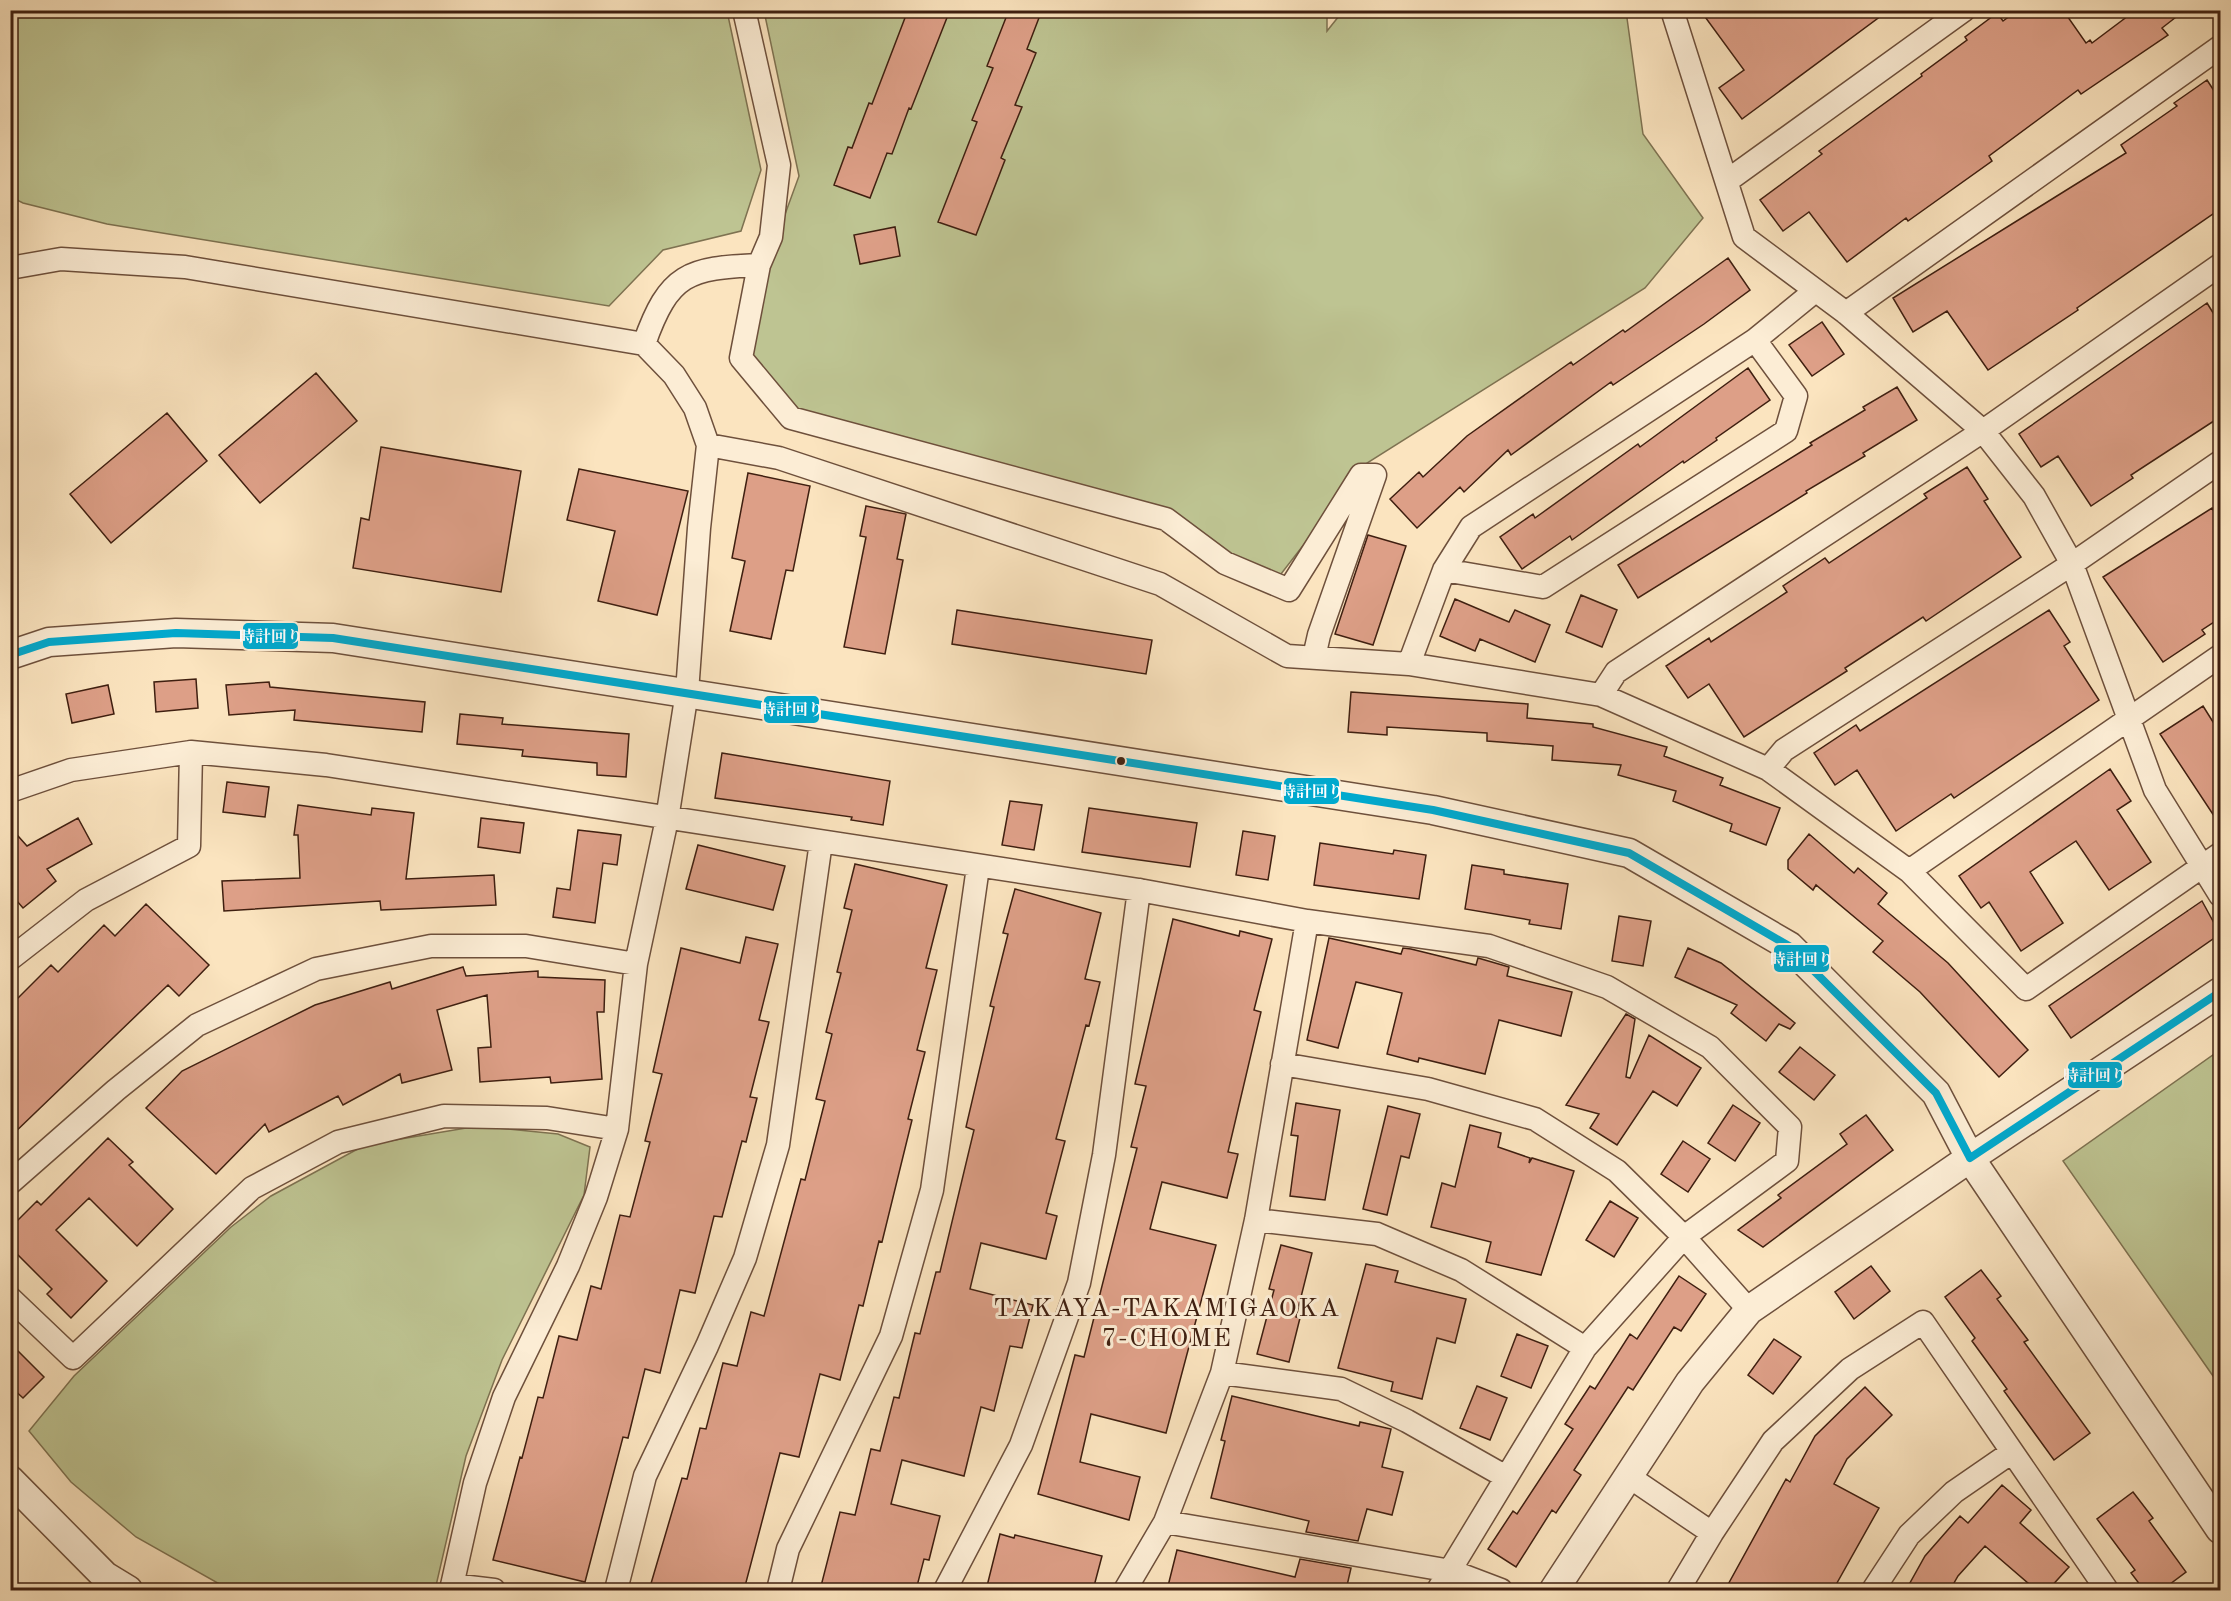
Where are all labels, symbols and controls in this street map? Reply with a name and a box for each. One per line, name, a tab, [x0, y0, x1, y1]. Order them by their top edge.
line badge: 時計回り	[242, 622, 299, 650]
text: 時計回り	[239, 628, 303, 646]
line badge: 時計回り	[763, 695, 820, 724]
text: 時計回り	[760, 701, 824, 719]
unlabelled marker	[1115, 755, 1127, 767]
line badge: 時計回り	[1283, 777, 1340, 805]
text: 時計回り	[1280, 783, 1344, 801]
line badge: 時計回り	[1773, 944, 1830, 973]
text: 時計回り	[1770, 951, 1834, 969]
line badge: 時計回り	[2067, 1061, 2123, 1089]
text: 時計回り	[2063, 1067, 2127, 1085]
district label: TAKAYA-TAKAMIGAOKA 7-CHOME	[993, 1296, 1341, 1352]

